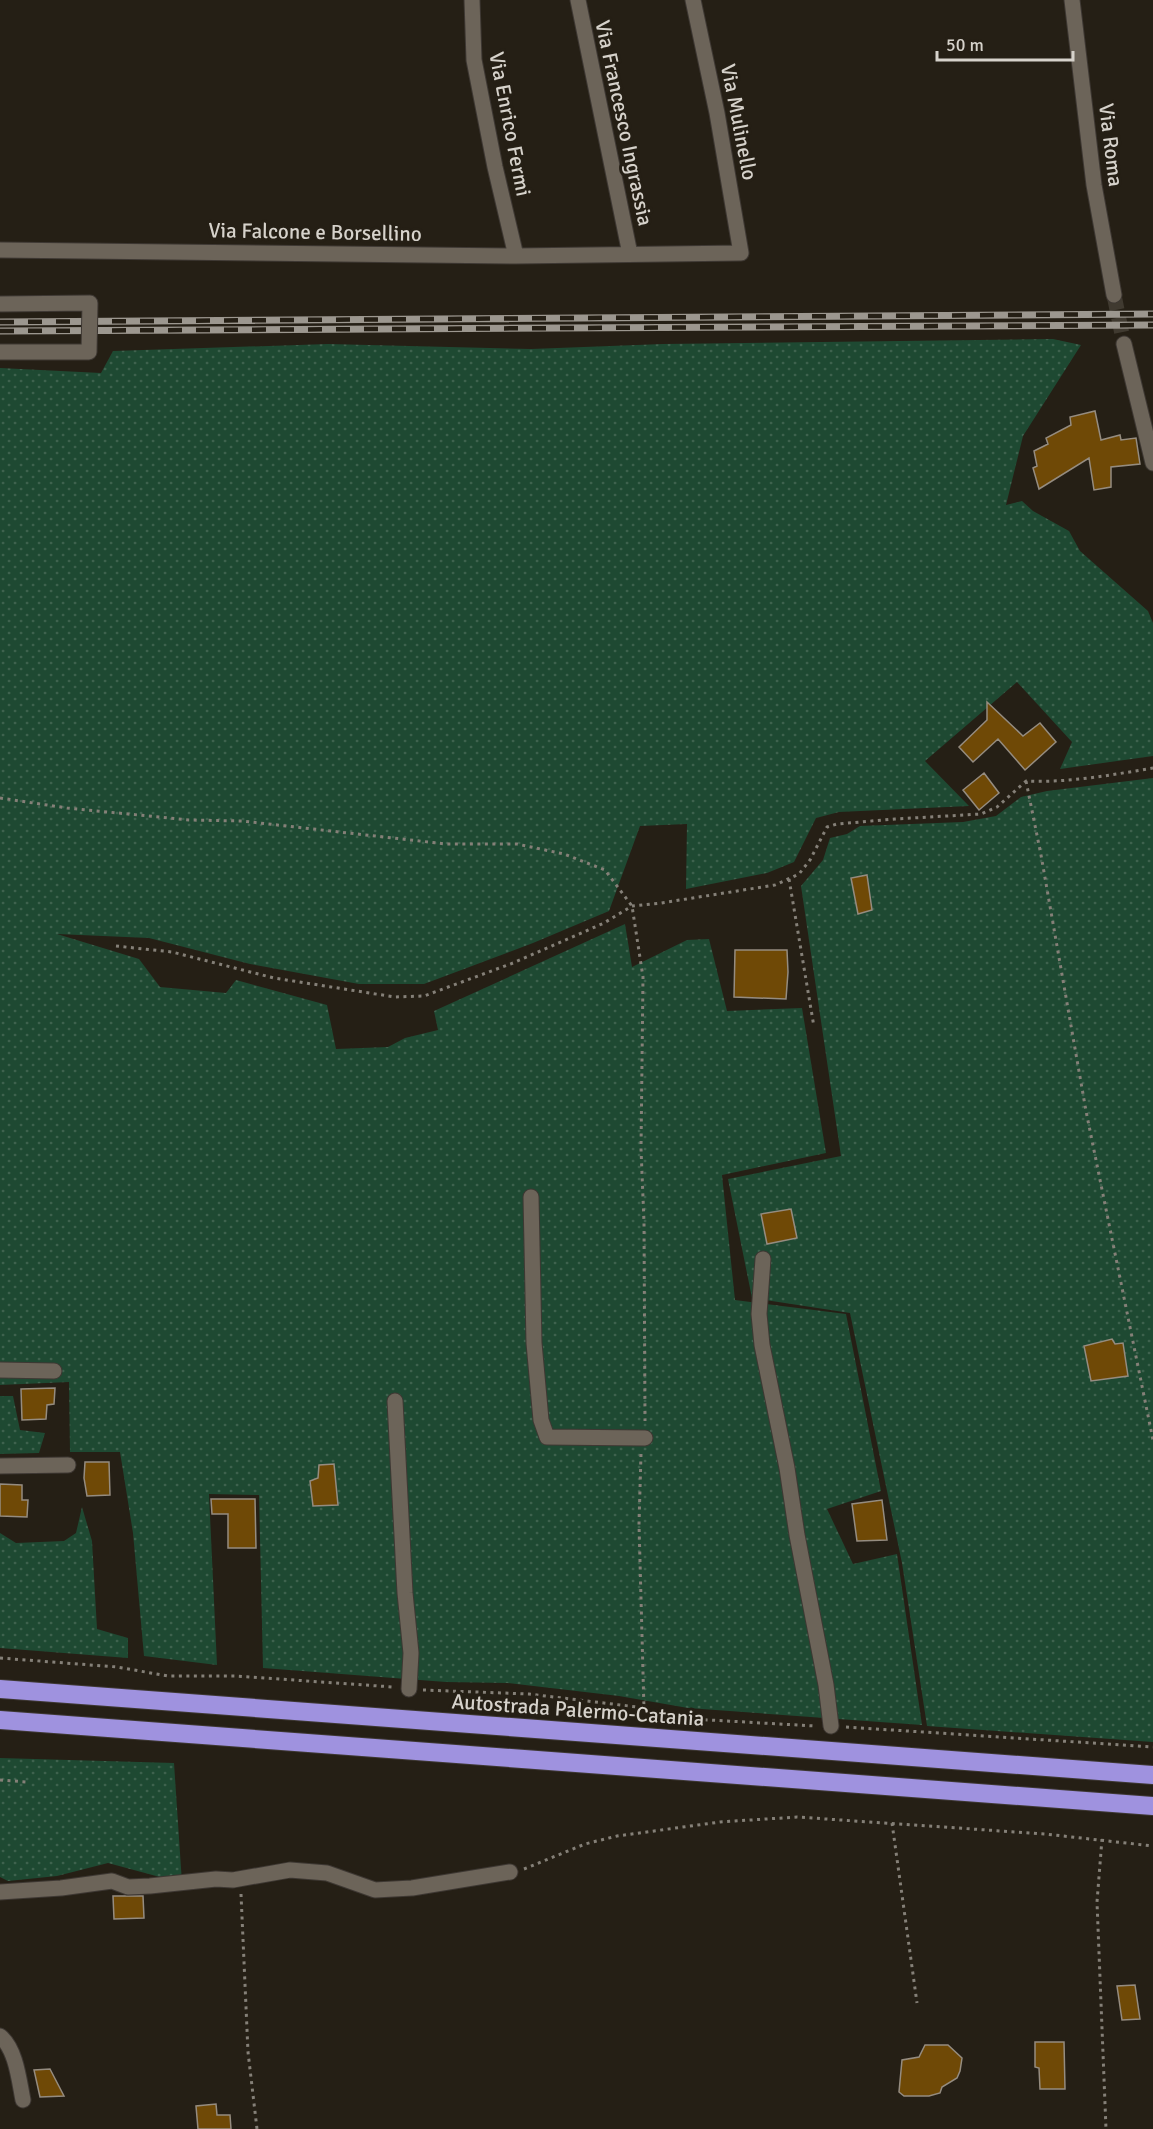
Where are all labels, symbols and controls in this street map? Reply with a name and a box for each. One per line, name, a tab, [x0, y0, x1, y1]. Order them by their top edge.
street label: Via Francesco Ingrassia	[589, 18, 659, 228]
scale bar	[937, 24, 1074, 62]
text: 50 m	[946, 34, 984, 56]
street label: Via Enrico Fermi	[483, 50, 537, 198]
street label: Via Mulinello	[715, 62, 763, 182]
street label: Via Roma	[1093, 102, 1129, 188]
street label: Via Falcone e Borsellino	[208, 217, 422, 247]
street label: Autostrada Palermo-Catania	[451, 1688, 705, 1732]

